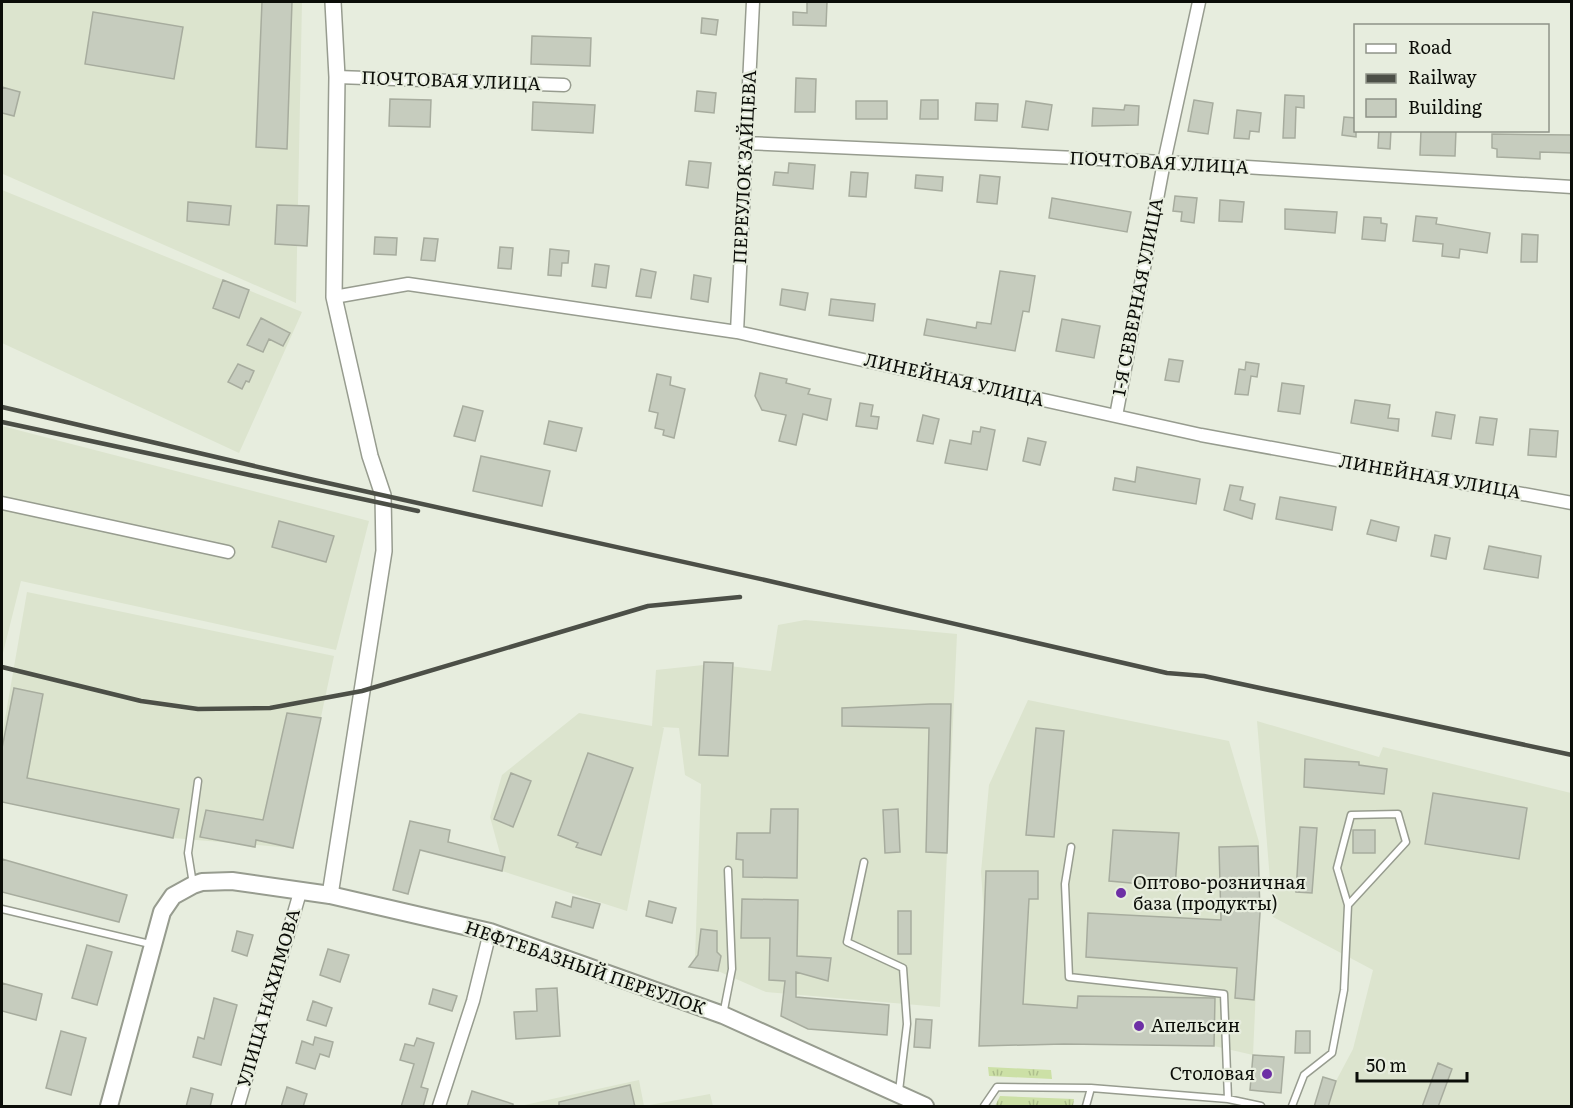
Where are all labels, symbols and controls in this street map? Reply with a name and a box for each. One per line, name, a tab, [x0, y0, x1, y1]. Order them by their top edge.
legend	[1354, 24, 1549, 132]
text: Road	[1408, 33, 1452, 60]
street label: ПОЧТОВАЯ УЛИЦА	[361, 63, 541, 96]
text: Railway	[1408, 63, 1477, 90]
street label: ПЕРЕУЛОК ЗАЙЦЕВА	[725, 69, 762, 265]
text: Building	[1408, 93, 1483, 120]
street label: ПОЧТОВАЯ УЛИЦА	[1069, 143, 1249, 180]
street label: 1-Я СЕВЕРНАЯ УЛИЦА	[1104, 195, 1169, 398]
street label: ЛИНЕЙНАЯ УЛИЦА	[862, 345, 1047, 412]
street label: ЛИНЕЙНАЯ УЛИЦА	[1337, 446, 1523, 505]
place label: Оптово-розничная база (продукты)	[1133, 868, 1306, 916]
marker: Оптово-розничная база (продукты)	[1114, 886, 1128, 900]
street label: УЛИЦА НАХИМОВА	[229, 905, 306, 1090]
street label: НЕФТЕБАЗНЫЙ ПЕРЕУЛОК	[461, 913, 709, 1021]
place label: Апельсин	[1151, 1011, 1240, 1038]
marker: Апельсин	[1132, 1019, 1146, 1033]
scale bar	[1357, 1045, 1466, 1083]
text: 50 m	[1366, 1051, 1407, 1078]
place label: Столовая	[1170, 1059, 1255, 1086]
marker: Столовая	[1260, 1067, 1274, 1081]

